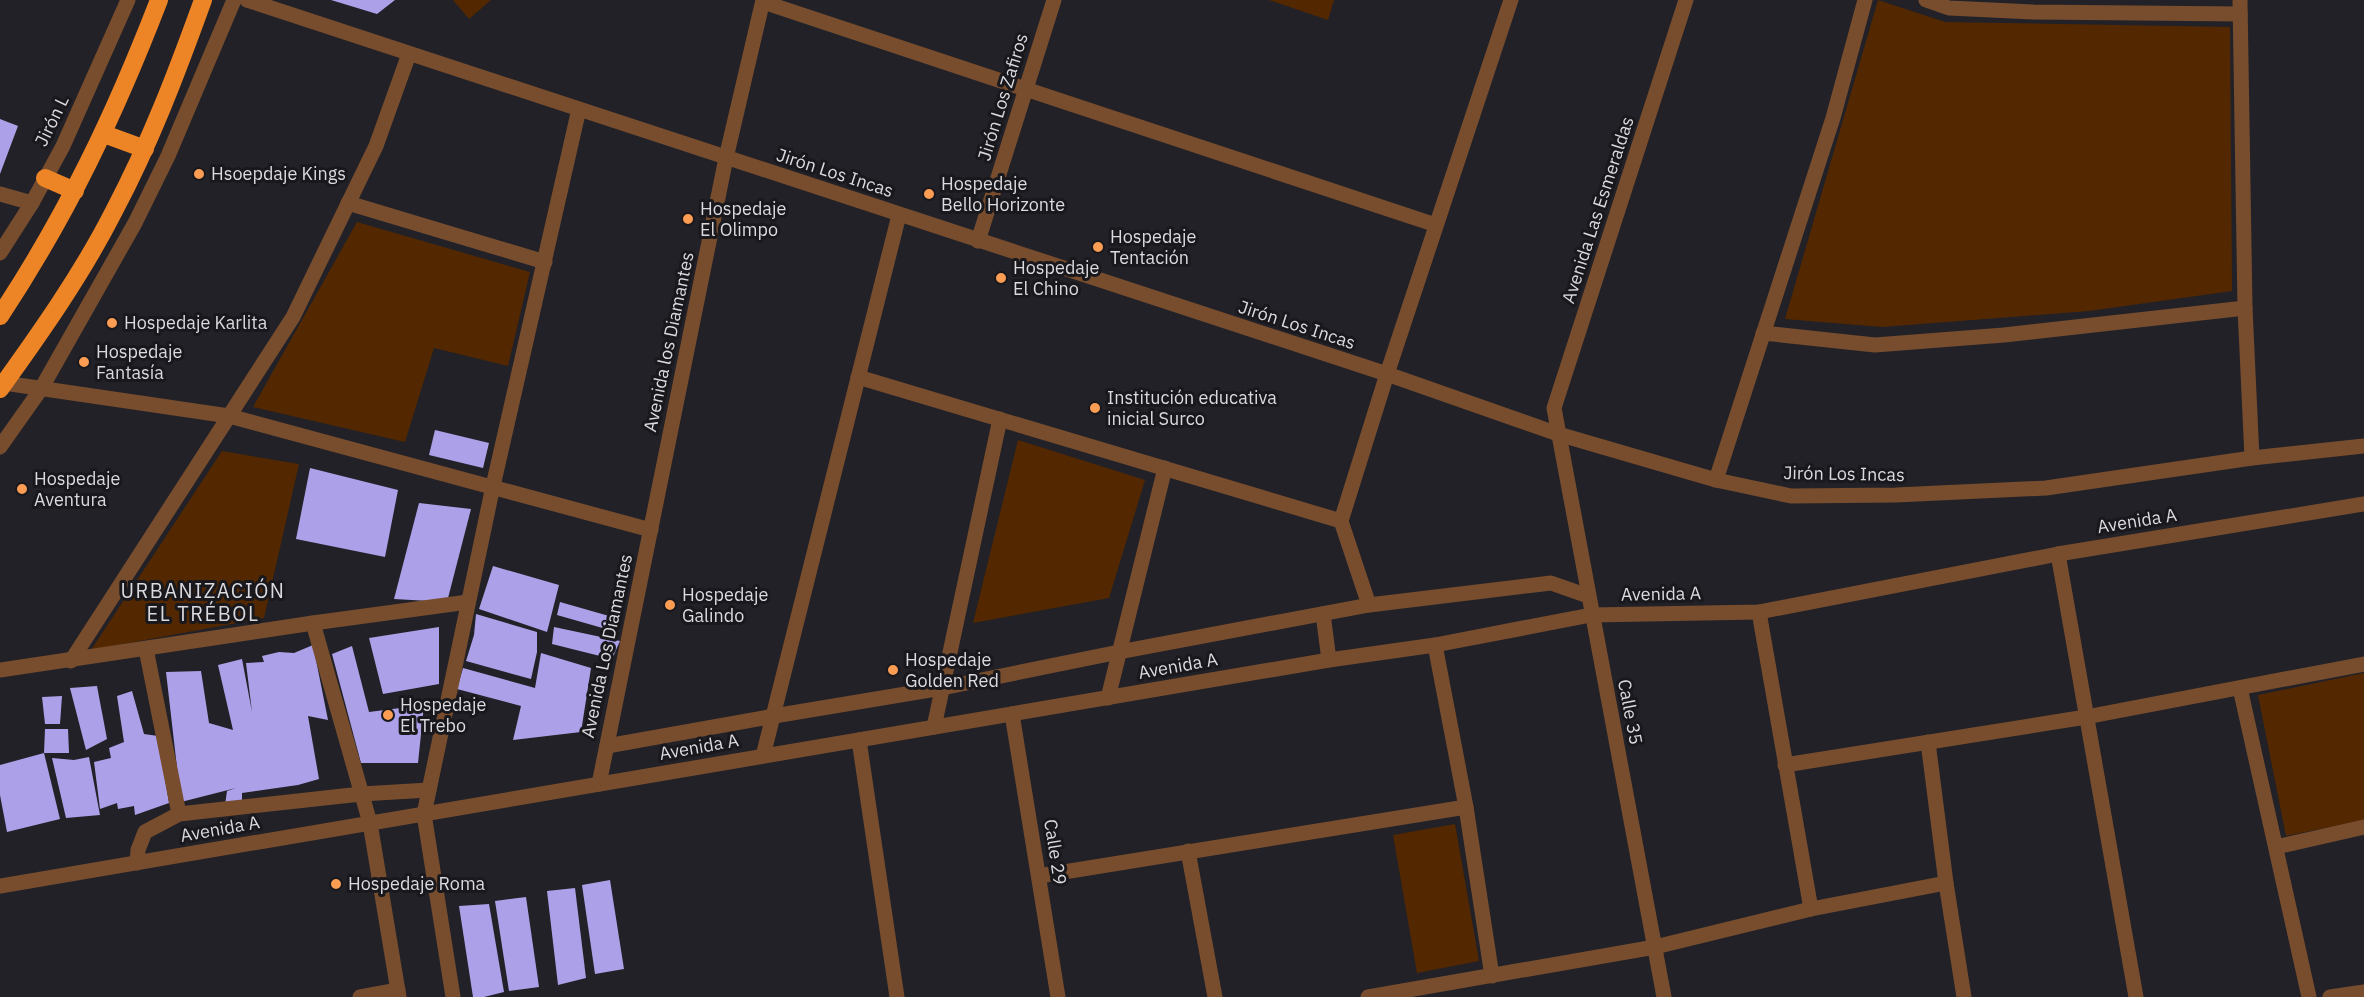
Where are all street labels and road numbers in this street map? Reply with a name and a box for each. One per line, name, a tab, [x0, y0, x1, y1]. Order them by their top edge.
street label: Jirón Los Zafiros	[972, 30, 1033, 163]
street label: Jirón L	[29, 92, 74, 150]
street label: Avenida Las Esmeraldas	[1556, 113, 1639, 306]
street label: Jirón Los Incas	[774, 143, 897, 202]
street label: Avenida los Diamantes	[638, 250, 699, 434]
street label: Jirón Los Incas	[1236, 295, 1359, 354]
street label: Jirón Los Incas	[1783, 461, 1905, 486]
street label: Avenida A	[2095, 503, 2179, 538]
street label: Avenida Los Diamantes	[576, 552, 637, 740]
street label: Avenida A	[1621, 581, 1702, 606]
street label: Avenida A	[1136, 647, 1220, 684]
street label: Calle 35	[1613, 677, 1648, 747]
street label: Avenida A	[657, 728, 741, 765]
street label: Avenida A	[178, 810, 262, 847]
street label: Calle 29	[1039, 817, 1072, 886]

